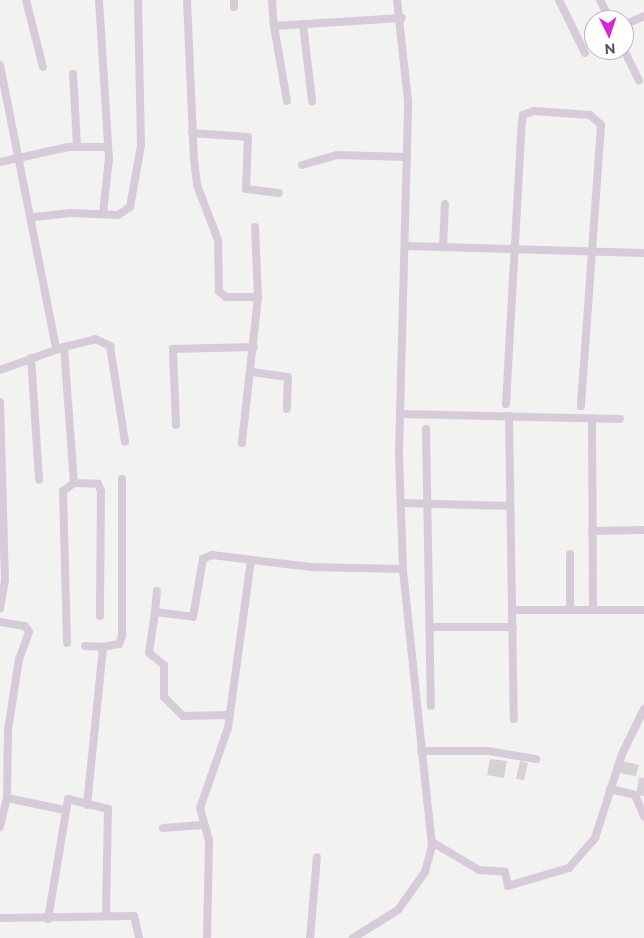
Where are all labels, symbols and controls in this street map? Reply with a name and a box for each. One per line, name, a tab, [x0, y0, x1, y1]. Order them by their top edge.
north arrow	[584, 10, 634, 60]
text: N	[604, 41, 616, 57]

